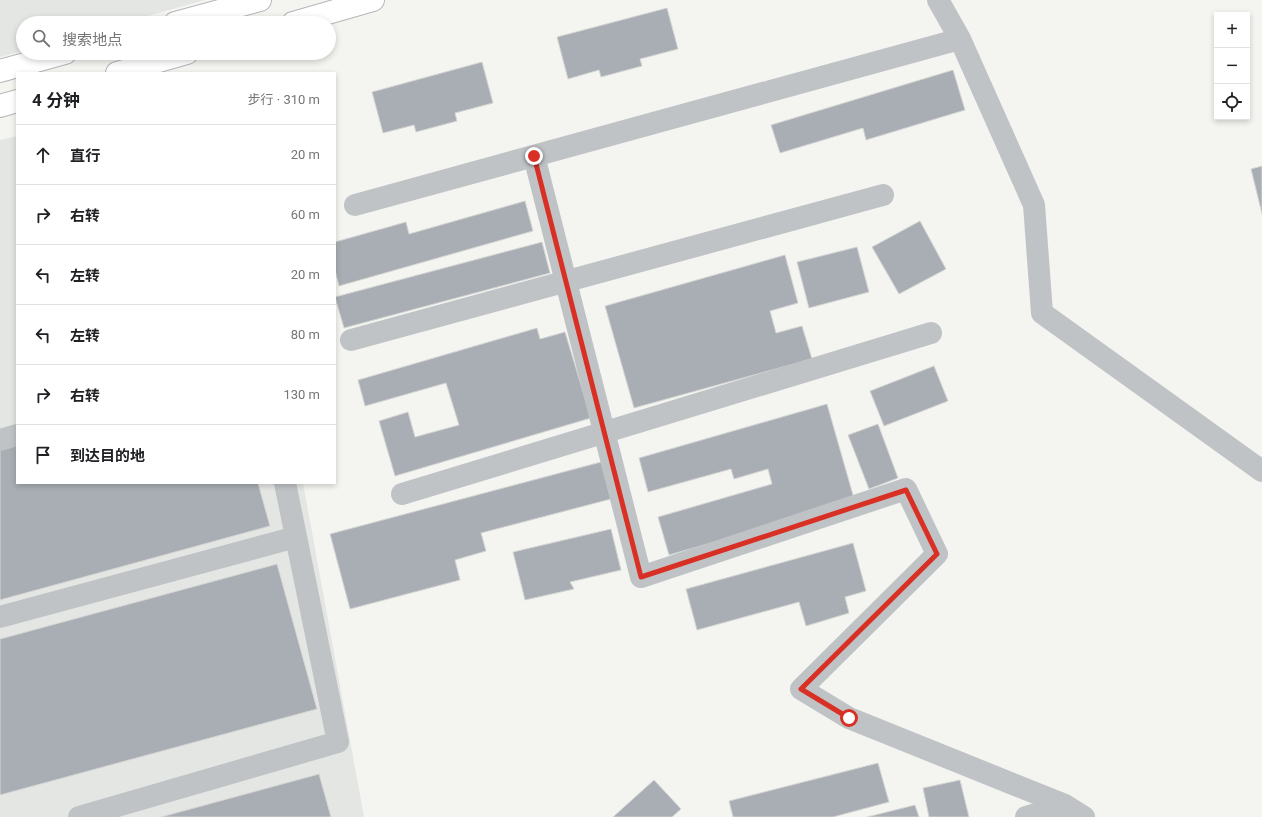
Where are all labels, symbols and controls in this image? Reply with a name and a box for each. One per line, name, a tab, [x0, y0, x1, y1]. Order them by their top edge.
map controls	[1214, 12, 1250, 120]
button: +	[1214, 12, 1250, 48]
search box	[16, 16, 336, 60]
icon: search	[30, 27, 52, 49]
text: 搜索地点	[62, 31, 122, 49]
button: −	[1214, 48, 1250, 84]
button: locate	[1214, 84, 1250, 120]
text: 4 分钟	[32, 90, 80, 110]
text: 步行 · 310 m	[248, 92, 320, 107]
icon: ahead	[32, 144, 54, 166]
text: 直行	[70, 147, 100, 165]
text: 20 m	[291, 147, 320, 162]
route end	[525, 147, 543, 165]
icon: right	[32, 204, 54, 226]
text: 右转	[70, 207, 100, 225]
text: 60 m	[291, 207, 320, 222]
icon: left	[32, 264, 54, 286]
text: 左转	[70, 267, 100, 285]
text: 20 m	[291, 267, 320, 282]
icon: left	[32, 324, 54, 346]
text: 左转	[70, 327, 100, 345]
text: 80 m	[291, 327, 320, 342]
icon: right	[32, 384, 54, 406]
text: 右转	[70, 387, 100, 405]
text: 130 m	[283, 387, 320, 402]
icon: arrive	[32, 444, 54, 466]
text: 到达目的地	[70, 447, 145, 465]
route start	[840, 709, 858, 727]

